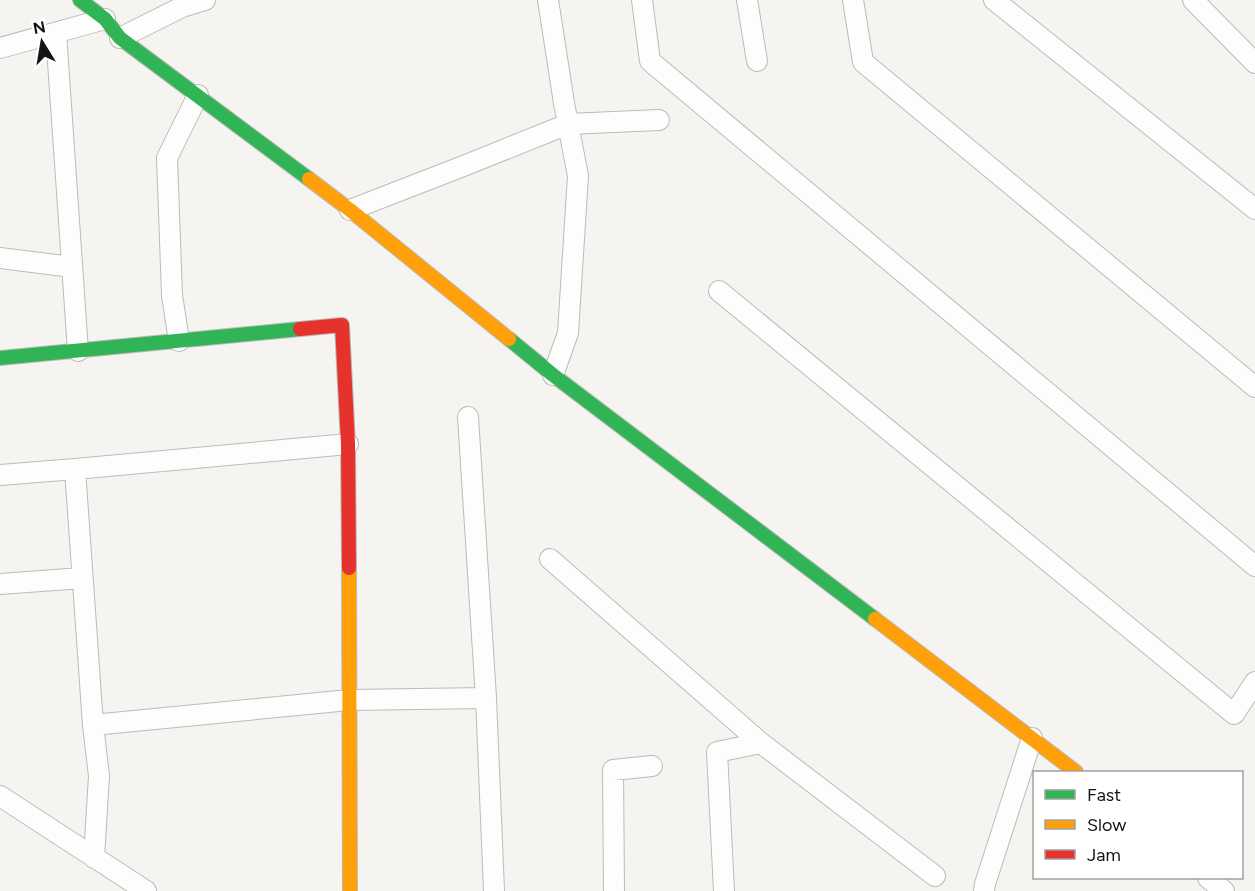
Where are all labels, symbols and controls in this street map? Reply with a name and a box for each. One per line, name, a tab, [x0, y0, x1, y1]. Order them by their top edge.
north arrow	[12, 12, 72, 72]
text: N	[31, 17, 47, 38]
legend	[1033, 771, 1243, 879]
text: Fast	[1087, 784, 1121, 806]
text: Slow	[1087, 814, 1126, 836]
text: Jam	[1087, 844, 1121, 866]

